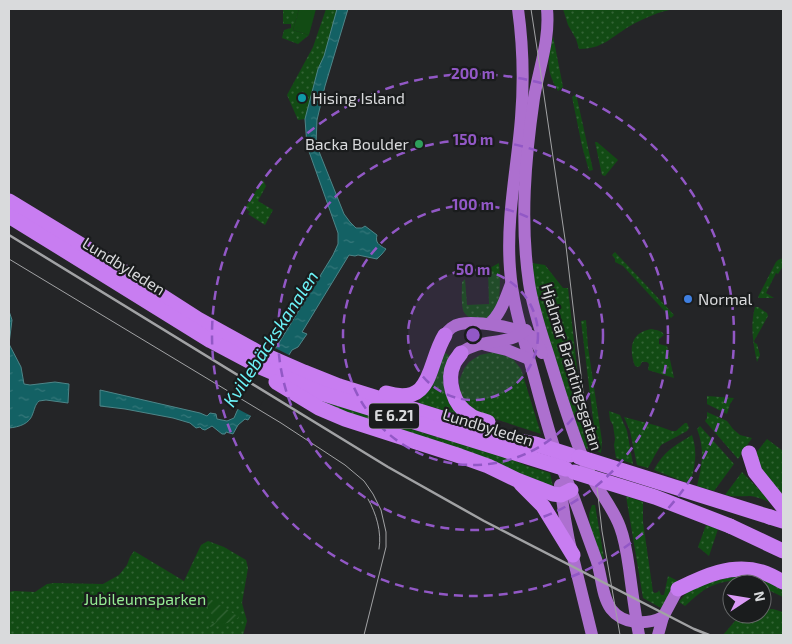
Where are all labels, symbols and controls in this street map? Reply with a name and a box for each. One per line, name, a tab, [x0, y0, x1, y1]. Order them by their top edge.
text: 200 m	[451, 64, 495, 82]
place label: Hising Island	[312, 88, 405, 107]
marker: Hising Island	[296, 92, 308, 104]
text: 150 m	[453, 130, 493, 148]
place label: Backa Boulder	[305, 134, 410, 153]
marker: Backa Boulder	[413, 138, 425, 150]
text: 100 m	[452, 195, 494, 213]
street label: Lundbyleden	[79, 233, 169, 298]
text: 50 m	[456, 260, 490, 278]
water label: Kvillebäckskanalen	[218, 266, 322, 411]
street label: Hjalmar Brantingsgatan	[537, 281, 607, 453]
place label: Normal	[698, 289, 753, 308]
marker: Normal	[682, 293, 694, 305]
centre of rings	[464, 326, 482, 344]
road number: E 6.21	[369, 404, 419, 428]
street label: Lundbyleden	[441, 404, 536, 449]
north arrow	[722, 574, 772, 624]
park label: Jubileumsparken	[84, 589, 206, 608]
text: N	[751, 589, 770, 603]

